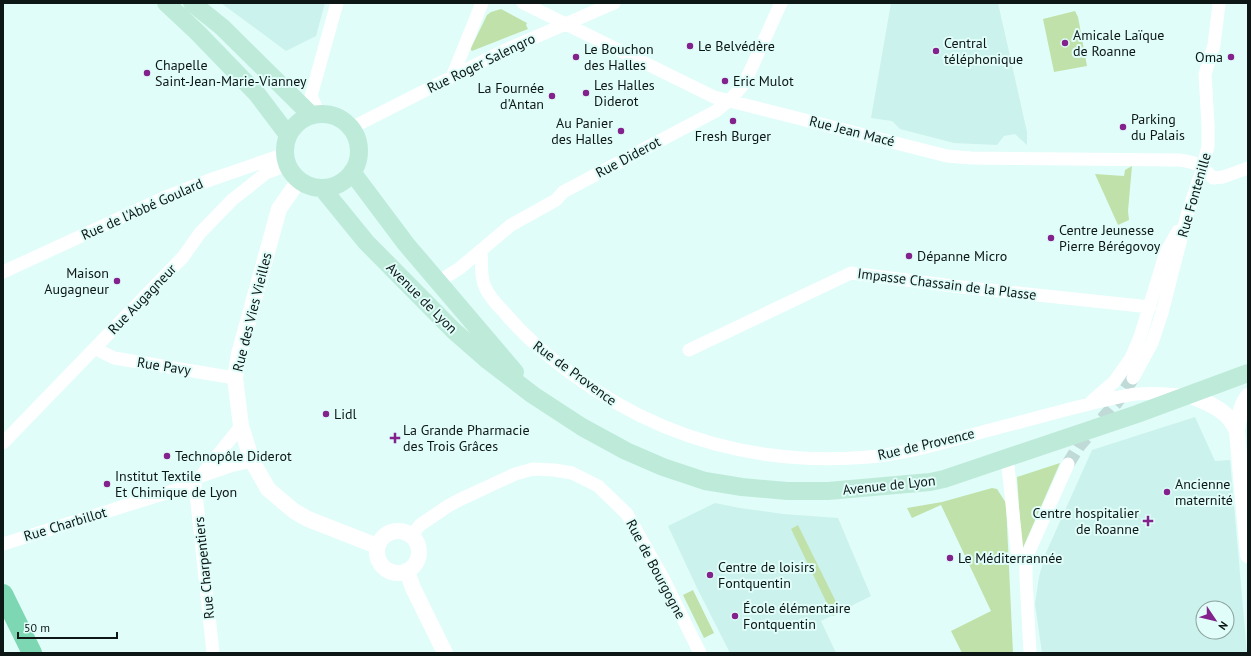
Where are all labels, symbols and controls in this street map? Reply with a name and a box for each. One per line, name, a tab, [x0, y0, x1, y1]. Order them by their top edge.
place label: Amicale Laïque de Roanne	[1073, 26, 1164, 60]
street label: Rue Roger Salengro	[424, 29, 538, 97]
place label: Central téléphonique	[944, 34, 1023, 68]
place label: Le Belvédère	[698, 37, 775, 55]
marker: Amicale Laïque de Roanne	[1060, 38, 1070, 48]
place label: Le Bouchon des Halles	[584, 40, 654, 74]
marker: Le Belvédère	[685, 41, 695, 51]
marker: Central téléphonique	[931, 46, 941, 56]
place label: Oma	[1195, 48, 1223, 66]
marker: Le Bouchon des Halles	[571, 52, 581, 62]
marker: Oma	[1226, 52, 1236, 62]
place label: Chapelle Saint-Jean-Marie-Vianney	[155, 56, 307, 90]
marker: Chapelle Saint-Jean-Marie-Vianney	[142, 68, 152, 78]
place label: Eric Mulot	[733, 72, 794, 90]
place label: Les Halles Diderot	[594, 76, 655, 110]
marker: Eric Mulot	[720, 76, 730, 86]
place label: La Fournée d'Antan	[478, 79, 544, 113]
marker: Les Halles Diderot	[581, 88, 591, 98]
marker: La Fournée d'Antan	[547, 91, 557, 101]
place label: Parking du Palais	[1131, 110, 1185, 144]
street label: Rue Jean Macé	[808, 112, 896, 150]
place label: Au Panier des Halles	[551, 114, 613, 148]
marker: Fresh Burger	[728, 116, 738, 126]
marker: Parking du Palais	[1118, 122, 1128, 132]
marker: Au Panier des Halles	[616, 126, 626, 136]
place label: Fresh Burger	[695, 127, 771, 145]
street label: Rue Diderot	[592, 132, 664, 182]
street label: Rue Fontenille	[1173, 151, 1215, 239]
street label: Rue de l'Abbé Goulard	[78, 174, 206, 244]
place label: Centre Jeunesse Pierre Bérégovoy	[1059, 221, 1161, 255]
marker: Centre Jeunesse Pierre Bérégovoy	[1046, 233, 1056, 243]
place label: Dépanne Micro	[917, 247, 1007, 265]
street label: Rue des Vies Vieilles	[228, 250, 276, 373]
marker: Dépanne Micro	[904, 251, 914, 261]
street label: Avenue de Lyon	[383, 259, 461, 337]
street label: Rue Augagneur	[104, 260, 180, 338]
place label: Maison Augagneur	[44, 264, 109, 298]
street label: Impasse Chassain de la Plasse	[857, 264, 1037, 304]
marker: Maison Augagneur	[112, 276, 122, 286]
street label: Rue de Provence	[530, 337, 620, 409]
street label: Rue Pavy	[136, 353, 193, 379]
place label: Lidl	[334, 405, 357, 423]
marker: Lidl	[321, 409, 331, 419]
place label: La Grande Pharmacie des Trois Grâces	[403, 421, 530, 455]
street label: Rue de Provence	[876, 424, 976, 464]
marker: La Grande Pharmacie des Trois Grâces	[390, 433, 400, 443]
place label: Technopôle Diderot	[175, 447, 292, 465]
marker: Technopôle Diderot	[162, 451, 172, 461]
place label: Institut Textile Et Chimique de Lyon	[115, 467, 237, 501]
street label: Avenue de Lyon	[842, 471, 936, 499]
place label: Ancienne maternité	[1175, 475, 1233, 509]
marker: Institut Textile Et Chimique de Lyon	[102, 479, 112, 489]
marker: Ancienne maternité	[1162, 487, 1172, 497]
street label: Rue Charbillot	[21, 503, 109, 545]
place label: Centre hospitalier de Roanne	[1033, 504, 1139, 538]
marker: Centre hospitalier de Roanne	[1142, 515, 1154, 527]
street label: Rue Charpentiers	[190, 516, 218, 620]
street label: Rue de Bourgogne	[622, 516, 690, 622]
place label: Le Méditerrannée	[958, 549, 1062, 567]
marker: Le Méditerrannée	[945, 553, 955, 563]
place label: Centre de loisirs Fontquentin	[718, 558, 815, 592]
marker: Centre de loisirs Fontquentin	[705, 570, 715, 580]
place label: École élémentaire Fontquentin	[743, 599, 851, 633]
north arrow	[1195, 600, 1235, 640]
marker: École élémentaire Fontquentin	[730, 611, 740, 621]
scale bar	[18, 614, 117, 640]
text: N	[1215, 619, 1231, 633]
text: 50 m	[24, 620, 50, 635]

